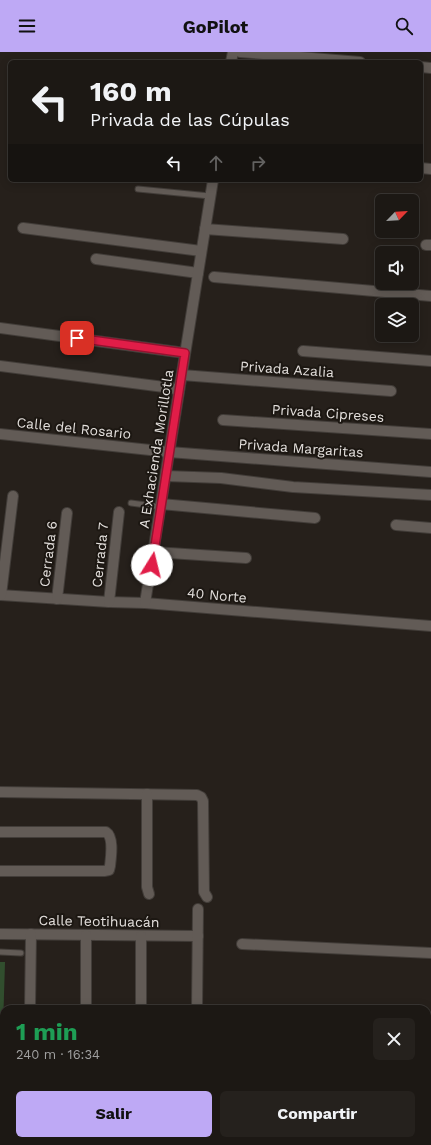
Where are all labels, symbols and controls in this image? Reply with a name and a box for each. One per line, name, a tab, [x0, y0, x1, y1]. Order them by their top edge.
icon: menu	[16, 15, 38, 37]
icon: search	[393, 15, 415, 37]
text: GoPilot	[183, 16, 248, 37]
text: 160 m	[90, 75, 172, 108]
icon: left	[24, 76, 76, 128]
text: Privada de las Cúpulas	[90, 109, 290, 130]
icon: left	[163, 152, 185, 174]
icon: ahead	[205, 152, 227, 174]
icon: right	[247, 152, 269, 174]
north arrow	[375, 194, 419, 238]
map controls	[375, 194, 419, 342]
button: sound	[375, 246, 419, 290]
button: layers	[375, 298, 419, 342]
pin	[60, 321, 94, 355]
icon: arrive	[66, 327, 88, 349]
street label: Privada Azalia	[239, 358, 335, 380]
street label: A Exhacienda Morillotla	[136, 368, 176, 530]
street label: Privada Cipreses	[271, 401, 385, 425]
street label: Calle del Rosario	[16, 414, 132, 442]
street label: Privada Margaritas	[238, 436, 364, 460]
street label: Cerrada 6	[36, 520, 60, 588]
street label: Cerrada 7	[89, 522, 111, 588]
position arrow	[131, 544, 173, 586]
street label: 40 Norte	[186, 584, 248, 606]
street label: Calle Teotihuacán	[38, 912, 160, 930]
text: 1 min	[16, 1018, 78, 1046]
button: close	[373, 1018, 415, 1060]
text: 240 m · 16:34	[16, 1047, 100, 1062]
button: Salir	[16, 1091, 212, 1137]
button: Compartir	[220, 1091, 415, 1137]

